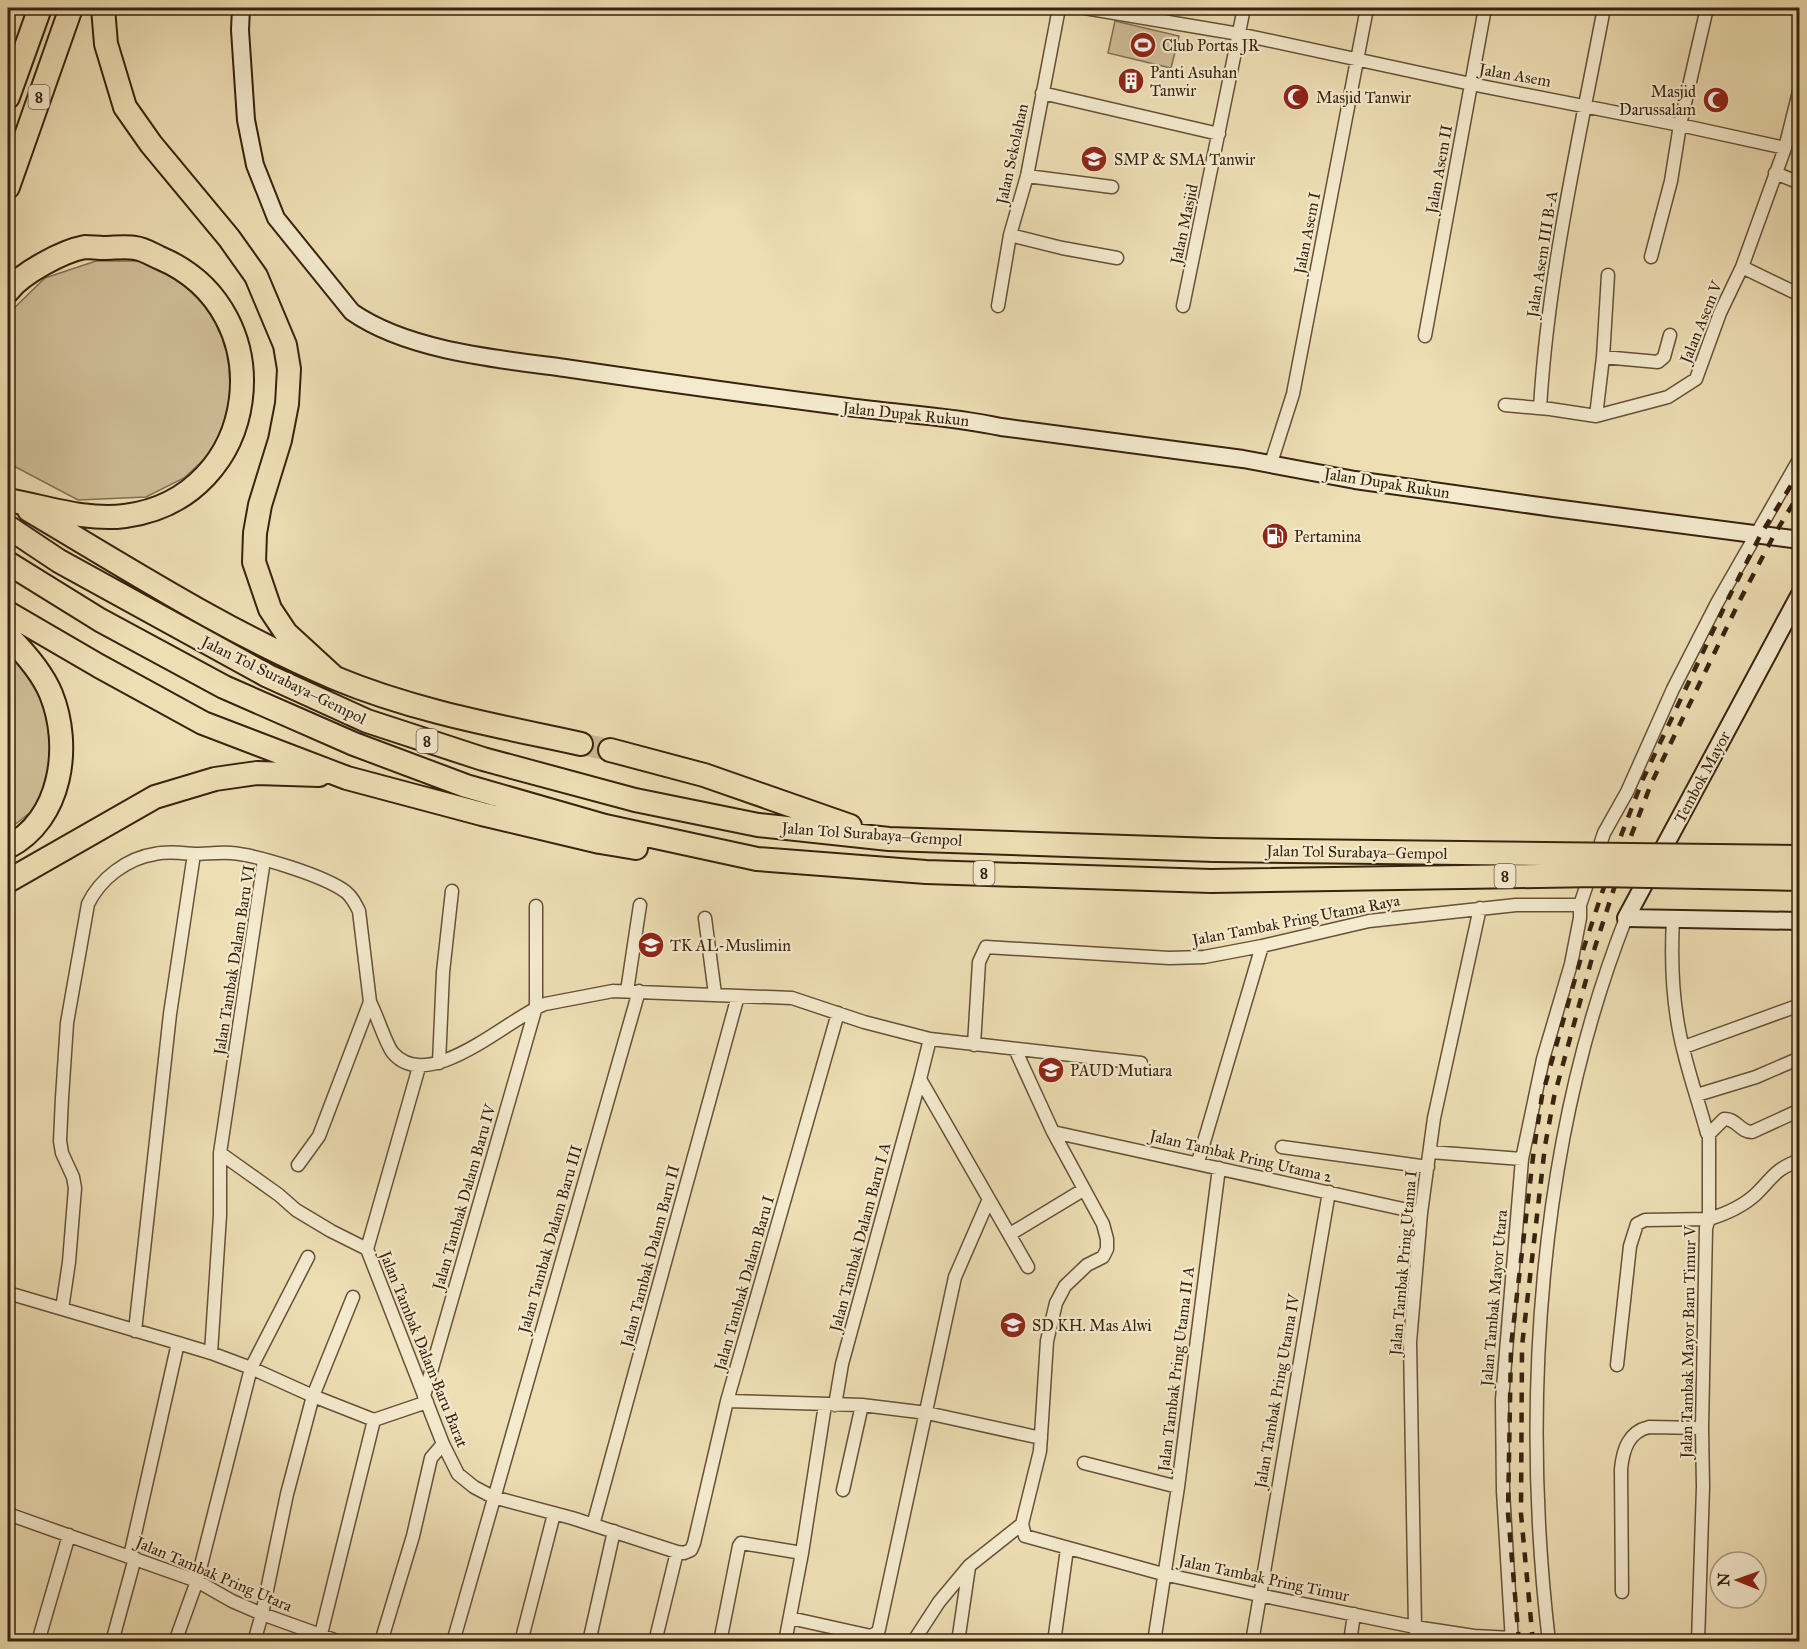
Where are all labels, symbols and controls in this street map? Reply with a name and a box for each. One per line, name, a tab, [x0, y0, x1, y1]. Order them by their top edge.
sports icon: Club Portas JR	[1128, 30, 1158, 60]
place label: Club Portas JR	[1162, 36, 1260, 56]
street label: Jalan Asem	[1475, 59, 1553, 92]
place label: Panti Asuhan Tanwir	[1150, 63, 1238, 100]
building icon: Panti Asuhan Tanwir	[1116, 66, 1146, 96]
mosque icon: Masjid Tanwir	[1281, 82, 1311, 112]
place label: Masjid Darussalam	[1619, 82, 1697, 119]
road number: 8	[28, 85, 50, 109]
mosque icon: Masjid Darussalam	[1701, 85, 1731, 115]
place label: Masjid Tanwir	[1316, 88, 1411, 107]
street label: Jalan Sekolahan	[992, 102, 1033, 208]
street label: Jalan Asem II	[1421, 123, 1457, 217]
school or university icon: SMP & SMA Tanwir	[1079, 144, 1109, 174]
place label: SMP & SMA Tanwir	[1114, 150, 1255, 169]
street label: Jalan Masjid	[1166, 182, 1203, 268]
street label: Jalan Asem III B-A	[1522, 189, 1562, 321]
street label: Jalan Asem I	[1289, 190, 1325, 278]
street label: Jalan Asem V	[1675, 277, 1727, 368]
street label: Jalan Dupak Rukun	[840, 398, 971, 431]
street label: Jalan Dupak Rukun	[1321, 463, 1452, 503]
fuel station icon: Pertamina	[1260, 521, 1290, 551]
place label: Pertamina	[1294, 527, 1361, 546]
street label: Jalan Tol Surabaya–Gempol	[196, 631, 370, 729]
street label: Tembok Mayor	[1670, 728, 1734, 826]
road number: 8	[416, 729, 438, 753]
street label: Jalan Tol Surabaya–Gempol	[779, 818, 964, 851]
street label: Jalan Tol Surabaya–Gempol	[1264, 841, 1448, 864]
road number: 8	[974, 861, 994, 885]
street label: Jalan Tambak Dalam Baru VI	[209, 863, 259, 1059]
road number: 8	[1494, 864, 1516, 888]
street label: Jalan Tambak Pring Utama Raya	[1189, 891, 1402, 951]
school or university icon: TK AL-Muslimin	[636, 930, 666, 960]
place label: TK AL-Muslimin	[670, 936, 791, 955]
school or university icon: PAUD Mutiara	[1036, 1055, 1066, 1085]
place label: PAUD Mutiara	[1070, 1061, 1172, 1080]
street label: Jalan Tambak Dalam Baru IV	[428, 1101, 501, 1294]
street label: Jalan Tambak Pring Utama 2	[1146, 1125, 1334, 1187]
street label: Jalan Tambak Dalam Baru I A	[825, 1140, 895, 1336]
street label: Jalan Tambak Dalam Baru III	[513, 1143, 587, 1337]
street label: Jalan Tambak Dalam Baru II	[616, 1163, 685, 1351]
street label: Jalan Tambak Pring Utama I	[1385, 1169, 1422, 1358]
street label: Jalan Tambak Dalam Baru I	[709, 1193, 779, 1375]
street label: Jalan Tambak Mayor Utara	[1477, 1209, 1512, 1389]
street label: Jalan Tambak Mayor Baru Timur V	[1676, 1225, 1701, 1461]
street label: Jalan Tambak Dalam Baru Barat	[374, 1246, 472, 1451]
street label: Jalan Tambak Pring Utama II A	[1154, 1265, 1199, 1475]
street label: Jalan Tambak Pring Utama IV	[1250, 1292, 1305, 1492]
school or university icon: SD KH. Mas Alwi	[998, 1310, 1028, 1340]
place label: SD KH. Mas Alwi	[1032, 1316, 1152, 1335]
street label: Jalan Tambak Pring Utara	[131, 1532, 295, 1617]
street label: Jalan Tambak Pring Timur	[1175, 1550, 1351, 1606]
north arrow	[1708, 1550, 1768, 1610]
text: N	[1714, 1572, 1733, 1587]

